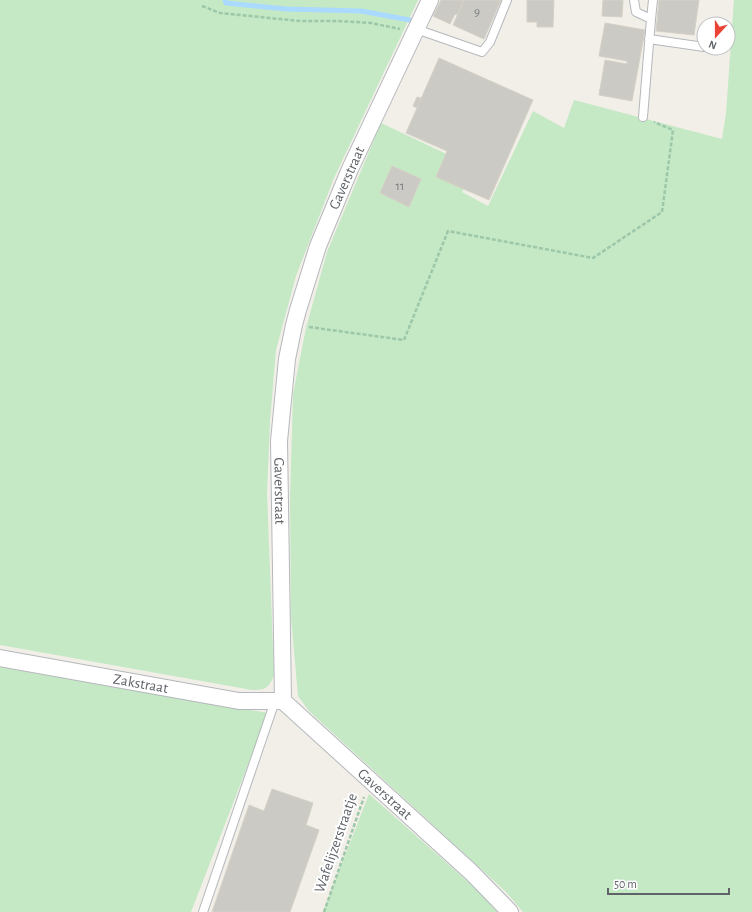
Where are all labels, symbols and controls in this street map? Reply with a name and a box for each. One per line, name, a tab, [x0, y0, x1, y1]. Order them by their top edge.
house number: 9	[474, 6, 480, 19]
north arrow	[696, 16, 736, 56]
text: N	[707, 38, 718, 51]
street label: Gaverstraat	[326, 144, 368, 212]
house number: 11	[396, 180, 404, 193]
street label: Gaverstraat	[272, 457, 288, 525]
street label: Zakstraat	[112, 671, 170, 696]
street label: Gaverstraat	[355, 766, 415, 822]
street label: Wafelijzerstraatje	[312, 791, 360, 895]
scale bar	[608, 870, 729, 896]
text: 50 m	[614, 878, 637, 890]

